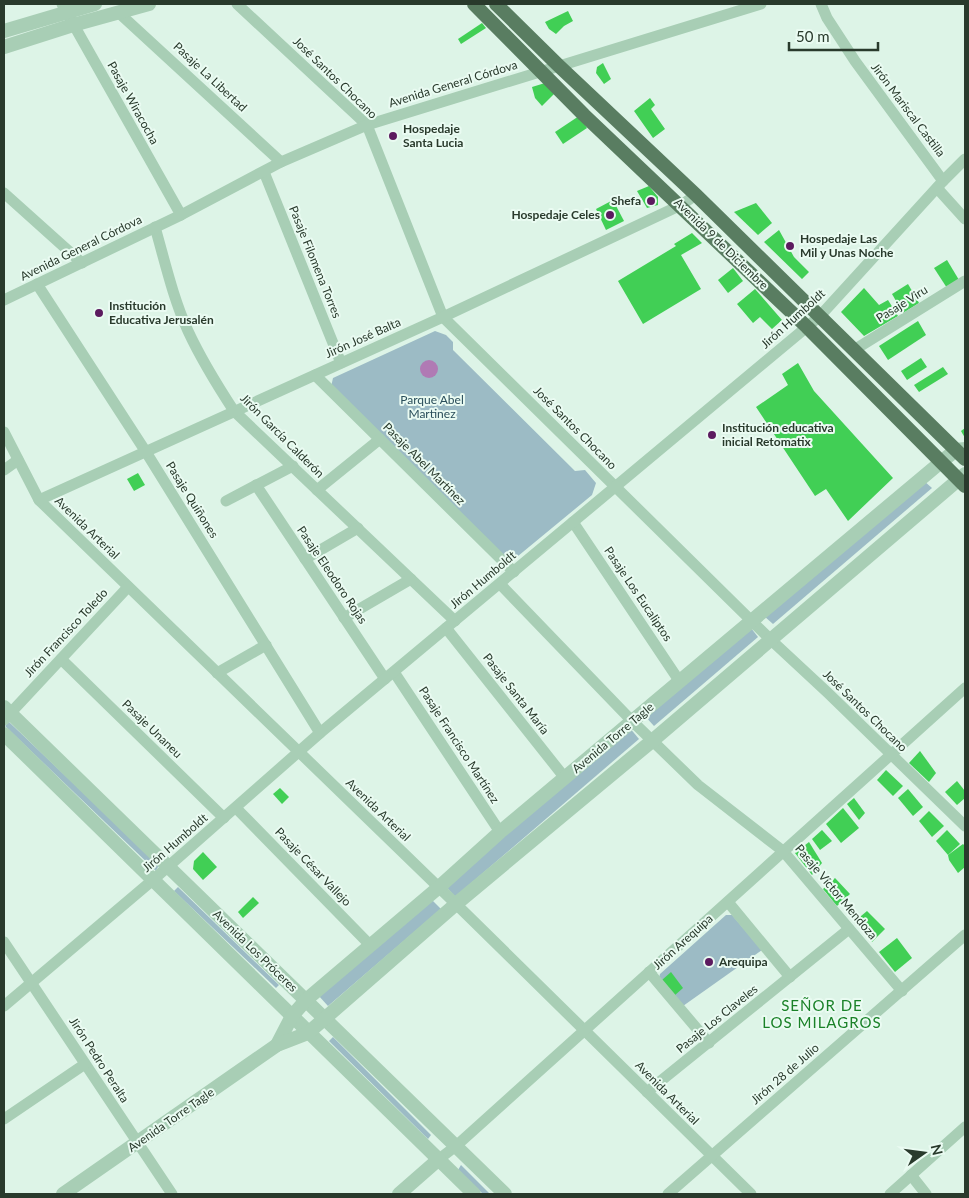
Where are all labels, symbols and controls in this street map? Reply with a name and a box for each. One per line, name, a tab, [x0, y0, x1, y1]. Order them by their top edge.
scale bar	[789, 20, 878, 52]
text: 50 m	[796, 27, 830, 45]
street label: José Santos Chocano	[290, 34, 381, 122]
street label: Pasaje La Libertad	[170, 39, 250, 115]
street label: Avenida General Córdova	[387, 57, 519, 110]
street label: Pasaje Wiracocha	[104, 59, 162, 147]
street label: Jirón Mariscal Castilla	[868, 60, 949, 160]
place label: Hospedaje Santa Lucia	[403, 121, 463, 150]
marker: Hospedaje Santa Lucia	[387, 130, 399, 142]
place label: Shefa	[611, 193, 641, 208]
marker: Shefa	[645, 195, 657, 207]
street label: Avenida 9 de Diciembre	[671, 195, 772, 293]
street label: Pasaje Filomena Torres	[286, 203, 345, 320]
place label: Hospedaje Celes	[511, 207, 600, 222]
marker: Hospedaje Celes	[604, 209, 616, 221]
street label: Avenida General Córdova	[17, 211, 144, 284]
place label: Hospedaje Las Mil y Unas Noche	[800, 231, 894, 260]
marker: Hospedaje Las Mil y Unas Noche	[784, 240, 796, 252]
street label: Pasaje Viru	[873, 282, 930, 325]
street label: Jirón Humboldt	[757, 285, 828, 351]
place label: Institución Educativa Jerusalén	[109, 298, 214, 327]
marker: Institución Educativa Jerusalén	[93, 307, 105, 319]
street label: Jirón José Balta	[323, 314, 403, 361]
street label: José Santos Chocano	[531, 383, 620, 472]
street label: Jirón García Calderón	[237, 391, 327, 481]
park label: Parque Abel Martinez	[400, 392, 464, 421]
street label: Pasaje Abel Martínez	[380, 419, 469, 508]
place label: Institución educativa inicial Retomatix	[722, 420, 834, 449]
marker: Institución educativa inicial Retomatix	[706, 429, 718, 441]
street label: Pasaje Quiñones	[163, 459, 222, 541]
street label: Avenida Arterial	[52, 493, 123, 562]
street label: Pasaje Eleodoro Rojas	[294, 523, 371, 626]
street label: Pasaje Los Eucaliptos	[601, 544, 676, 644]
street label: Jirón Humboldt	[447, 547, 519, 612]
street label: Jirón Francisco Toledo	[21, 585, 111, 680]
street label: Pasaje Santa María	[480, 650, 553, 737]
street label: José Santos Chocano	[820, 667, 911, 755]
street label: Pasaje Francisco Martínez	[416, 684, 503, 806]
street label: Pasaje Unaneu	[119, 696, 185, 761]
street label: Avenida Torre Tagle	[569, 699, 657, 776]
street label: Avenida Arterial	[343, 775, 414, 844]
street label: Jirón Humboldt	[139, 810, 211, 875]
street label: Pasaje César Vallejo	[272, 824, 355, 909]
street label: Pasaje Víctor Mendoza	[792, 841, 881, 942]
street label: Avenida Los Próceres	[210, 906, 301, 995]
street label: Jirón Arequipa	[650, 911, 716, 973]
place label: Arequipa	[718, 954, 768, 969]
marker: Arequipa	[703, 956, 715, 968]
street label: Pasaje Los Claveles	[673, 981, 761, 1056]
district label: SEÑOR DE LOS MILAGROS	[762, 996, 882, 1031]
street label: Jirón Pedro Peralta	[66, 1014, 133, 1105]
street label: Jirón 28 de Julio	[748, 1040, 822, 1107]
street label: Avenida Arterial	[632, 1058, 702, 1128]
street label: Avenida Torre Tagle	[125, 1084, 217, 1155]
north arrow	[899, 1128, 949, 1178]
text: N	[928, 1142, 947, 1157]

